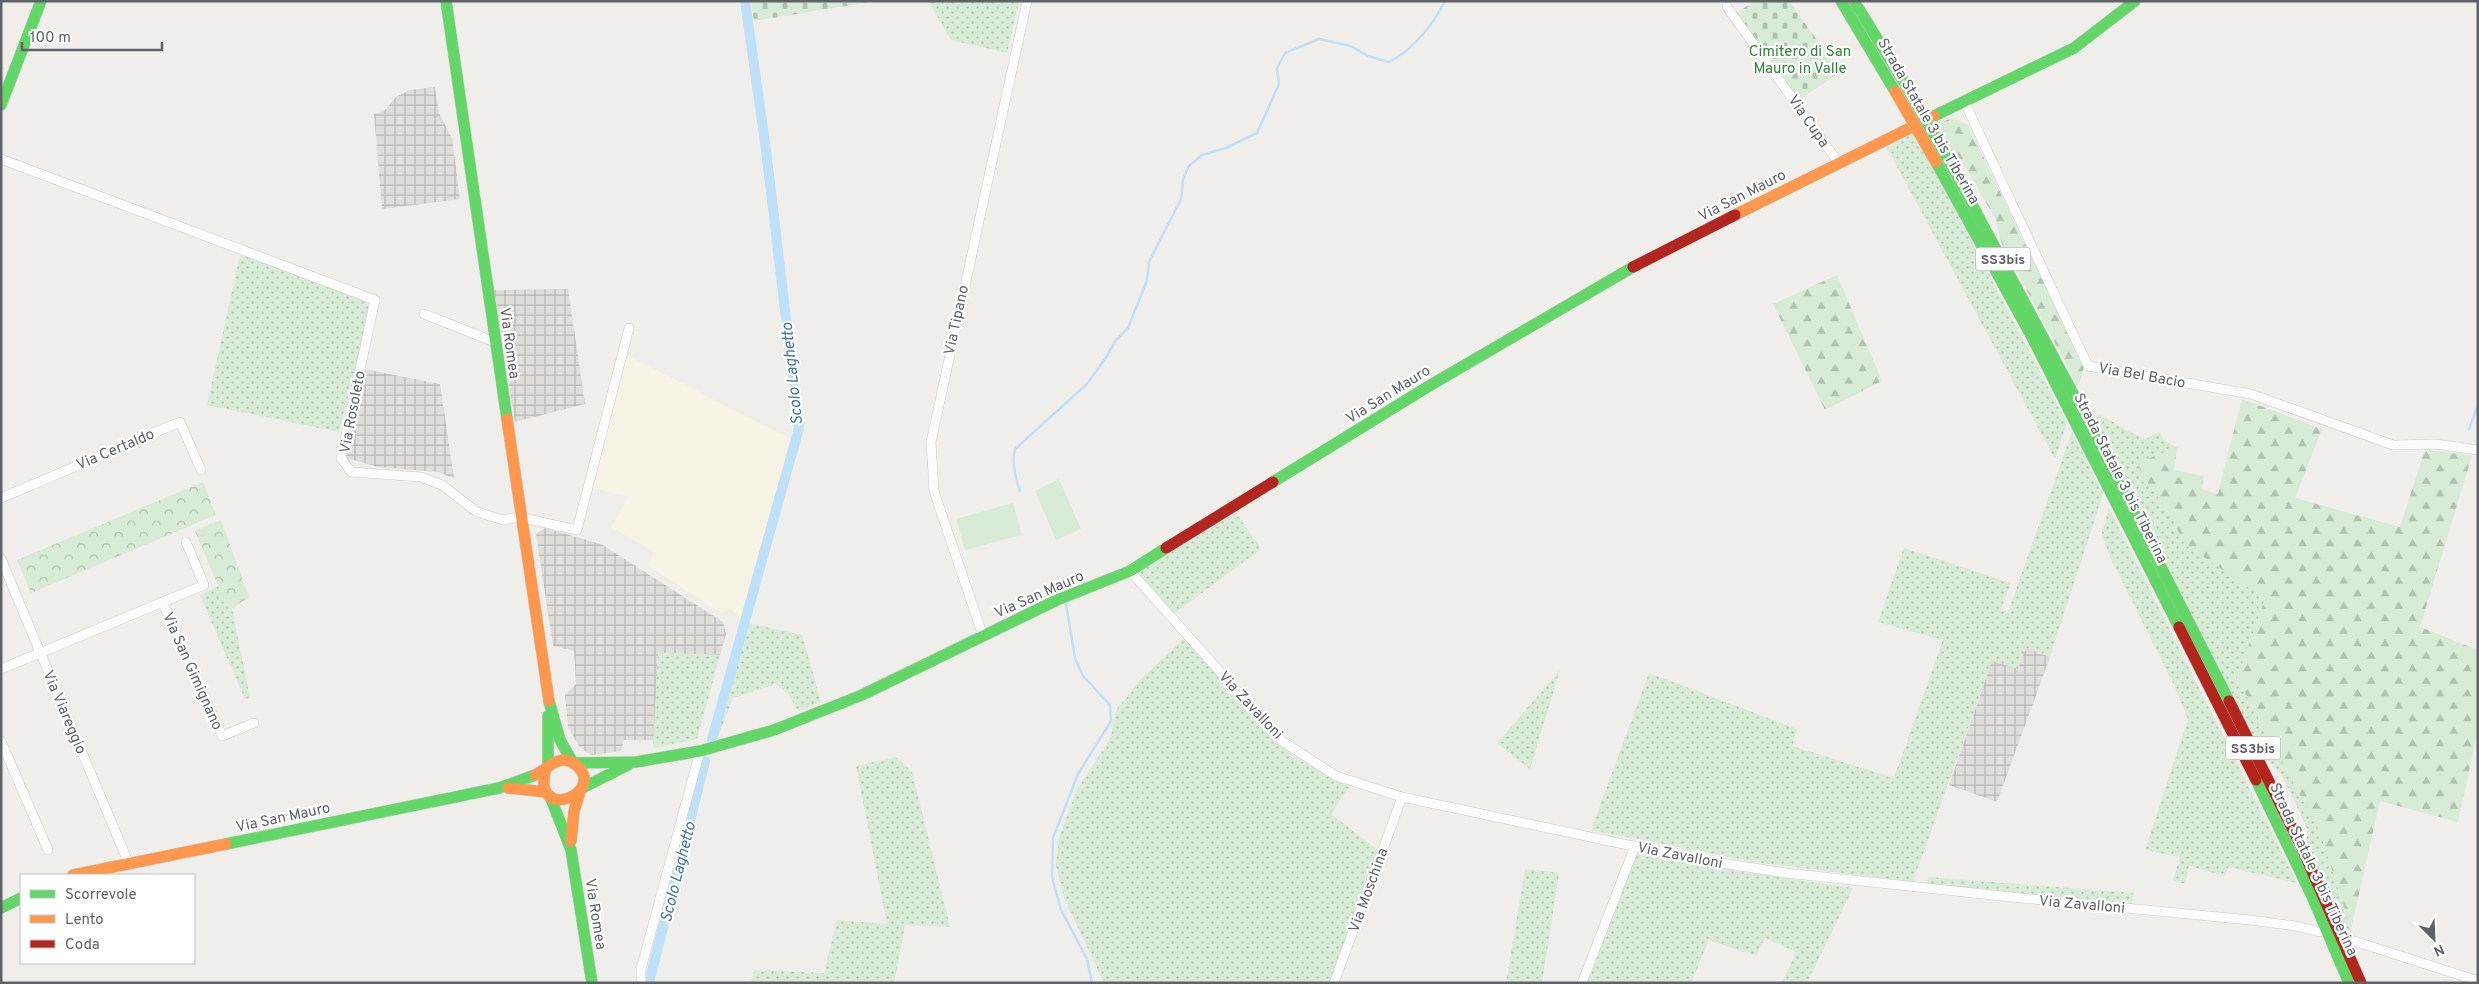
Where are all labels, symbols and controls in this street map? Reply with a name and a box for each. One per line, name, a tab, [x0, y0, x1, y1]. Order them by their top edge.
scale bar	[22, 20, 162, 52]
text: 100 m	[30, 29, 71, 48]
street label: Strada Statale 3 bis Tiberina	[1872, 35, 1983, 208]
park label: Cimitero di San Mauro in Valle	[1749, 43, 1851, 79]
street label: Via Cupa	[1783, 92, 1833, 152]
street label: Via San Mauro	[1696, 166, 1790, 227]
road number: SS3bis	[1976, 248, 2030, 270]
street label: Via Tipano	[941, 284, 974, 357]
street label: Via Romea	[494, 306, 523, 380]
water label: Scolo Laghetto	[778, 321, 808, 426]
street label: Via Bel Bacio	[2097, 359, 2187, 393]
street label: Via San Mauro	[1343, 362, 1435, 429]
street label: Via Rosoleto	[336, 369, 371, 455]
street label: Strada Statale 3 bis Tiberina	[2068, 390, 2171, 567]
street label: Via Certaldo	[74, 425, 158, 475]
street label: Via San Mauro	[992, 567, 1087, 624]
street label: Via San Gimignano	[157, 610, 226, 733]
street label: Via Viareggio	[38, 668, 90, 757]
street label: Via Zavalloni	[1214, 668, 1286, 744]
road number: SS3bis	[2226, 736, 2280, 760]
street label: Strada Statale 3 bis Tiberina	[2264, 780, 2361, 959]
street label: Via San Mauro	[234, 799, 332, 838]
water label: Scolo Laghetto	[657, 820, 701, 925]
street label: Via Zavalloni	[1636, 839, 1724, 874]
street label: Via Moschina	[1345, 846, 1393, 935]
legend	[20, 874, 195, 964]
street label: Via Romea	[580, 877, 610, 951]
text: Scorrevole	[65, 886, 137, 905]
street label: Via Zavalloni	[2038, 892, 2126, 919]
text: Lento	[65, 911, 104, 930]
north arrow	[2409, 914, 2459, 964]
text: Coda	[65, 936, 100, 955]
text: N	[2431, 940, 2447, 959]

